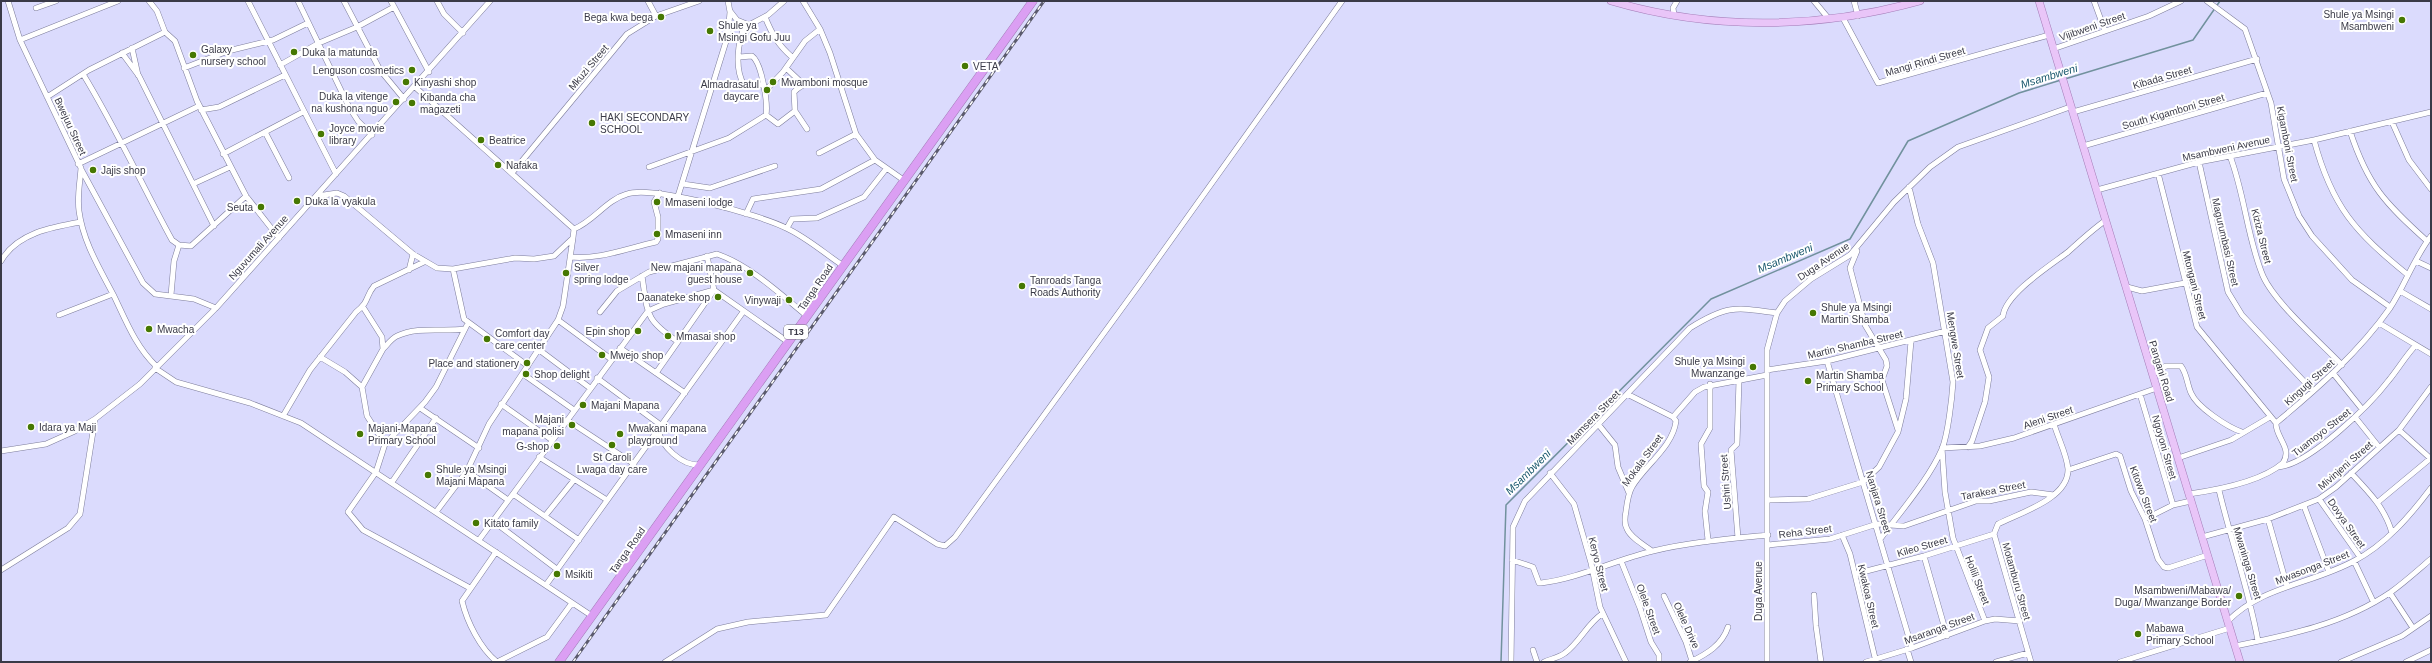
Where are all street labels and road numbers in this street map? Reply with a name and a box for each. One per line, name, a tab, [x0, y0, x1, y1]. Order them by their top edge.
street label: Vijibweni Street	[2058, 10, 2127, 43]
street label: Mkuzi Street	[566, 42, 611, 92]
street label: Mangi Rindi Street	[1884, 45, 1966, 78]
street label: Kibada Street	[2131, 64, 2193, 91]
street label: South Kigamboni Street	[2121, 92, 2226, 131]
street label: Bwejuu Street	[52, 96, 89, 157]
street label: Kigamboni Street	[2275, 105, 2300, 183]
street label: Msambweni Avenue	[2181, 134, 2271, 163]
street label: Magurumbasi Street	[2210, 197, 2241, 287]
street label: Kiziza Street	[2249, 208, 2274, 265]
street label: Nguvumali Avenue	[226, 212, 291, 282]
street label: Duga Avenue	[1795, 240, 1852, 283]
street label: Mtongani Street	[2181, 250, 2208, 321]
street label: Tanga Road	[796, 262, 835, 313]
street label: Mengwe Street	[1945, 311, 1966, 379]
road number: T13	[784, 325, 808, 339]
street label: Martin Shamba Street	[1806, 328, 1904, 361]
street label: Pangani Road	[2147, 339, 2176, 403]
street label: Kingugi Street	[2282, 357, 2337, 407]
street label: Mamsera Street	[1565, 388, 1622, 447]
street label: Aleni Street	[2022, 404, 2075, 431]
street label: Tuamoyo Street	[2290, 406, 2353, 459]
street label: Ngoyoni Street	[2150, 414, 2179, 481]
street label: Mokala Street	[1620, 432, 1665, 488]
street label: Mivinjeni Street	[2316, 439, 2375, 492]
street label: Ushiri Street	[1718, 454, 1733, 510]
street label: Kitowo Street	[2128, 464, 2159, 524]
street label: Nanjara Street	[1864, 470, 1893, 535]
street label: Tarakea Street	[1960, 479, 2026, 502]
street label: Dovya Street	[2326, 496, 2368, 550]
street label: Reha Street	[1778, 523, 1832, 540]
street label: Tanga Road	[607, 525, 647, 576]
street label: Mwaninga Street	[2231, 526, 2264, 601]
street label: Kileo Street	[1896, 534, 1949, 559]
street label: Keryo Street	[1586, 536, 1611, 593]
street label: Motamburu Street	[2000, 541, 2033, 621]
street label: Mwasonga Street	[2274, 548, 2351, 587]
street label: Holili Street	[1963, 554, 1992, 606]
street label: Duga Avenue	[1753, 561, 1764, 621]
street label: Kwakoa Street	[1856, 563, 1881, 629]
street label: Olele Street	[1634, 582, 1663, 636]
street label: Olele Drive	[1671, 600, 1702, 650]
street label: Msaranga Street	[1903, 611, 1976, 646]

